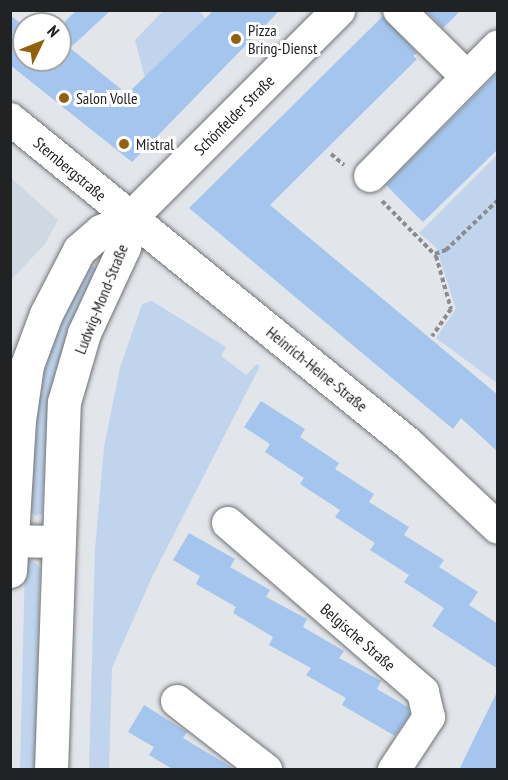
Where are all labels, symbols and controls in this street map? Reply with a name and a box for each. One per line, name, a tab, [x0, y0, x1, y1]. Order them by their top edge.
north arrow	[12, 12, 72, 72]
place label: Pizza Bring-Dienst	[248, 20, 317, 58]
text: N	[43, 21, 64, 41]
marker: Pizza Bring-Dienst	[229, 32, 243, 46]
street label: Schönfelder Straße	[190, 71, 278, 159]
place label: Salon Volle	[76, 88, 138, 108]
marker: Salon Volle	[57, 91, 71, 105]
street label: Sternbergstraße	[30, 133, 110, 205]
place label: Mistral	[136, 134, 174, 154]
marker: Mistral	[117, 137, 131, 151]
street label: Ludwig-Mond-Straße	[70, 241, 132, 357]
street label: Heinrich-Heine-Straße	[263, 322, 371, 416]
street label: Belgische Straße	[317, 599, 399, 675]

